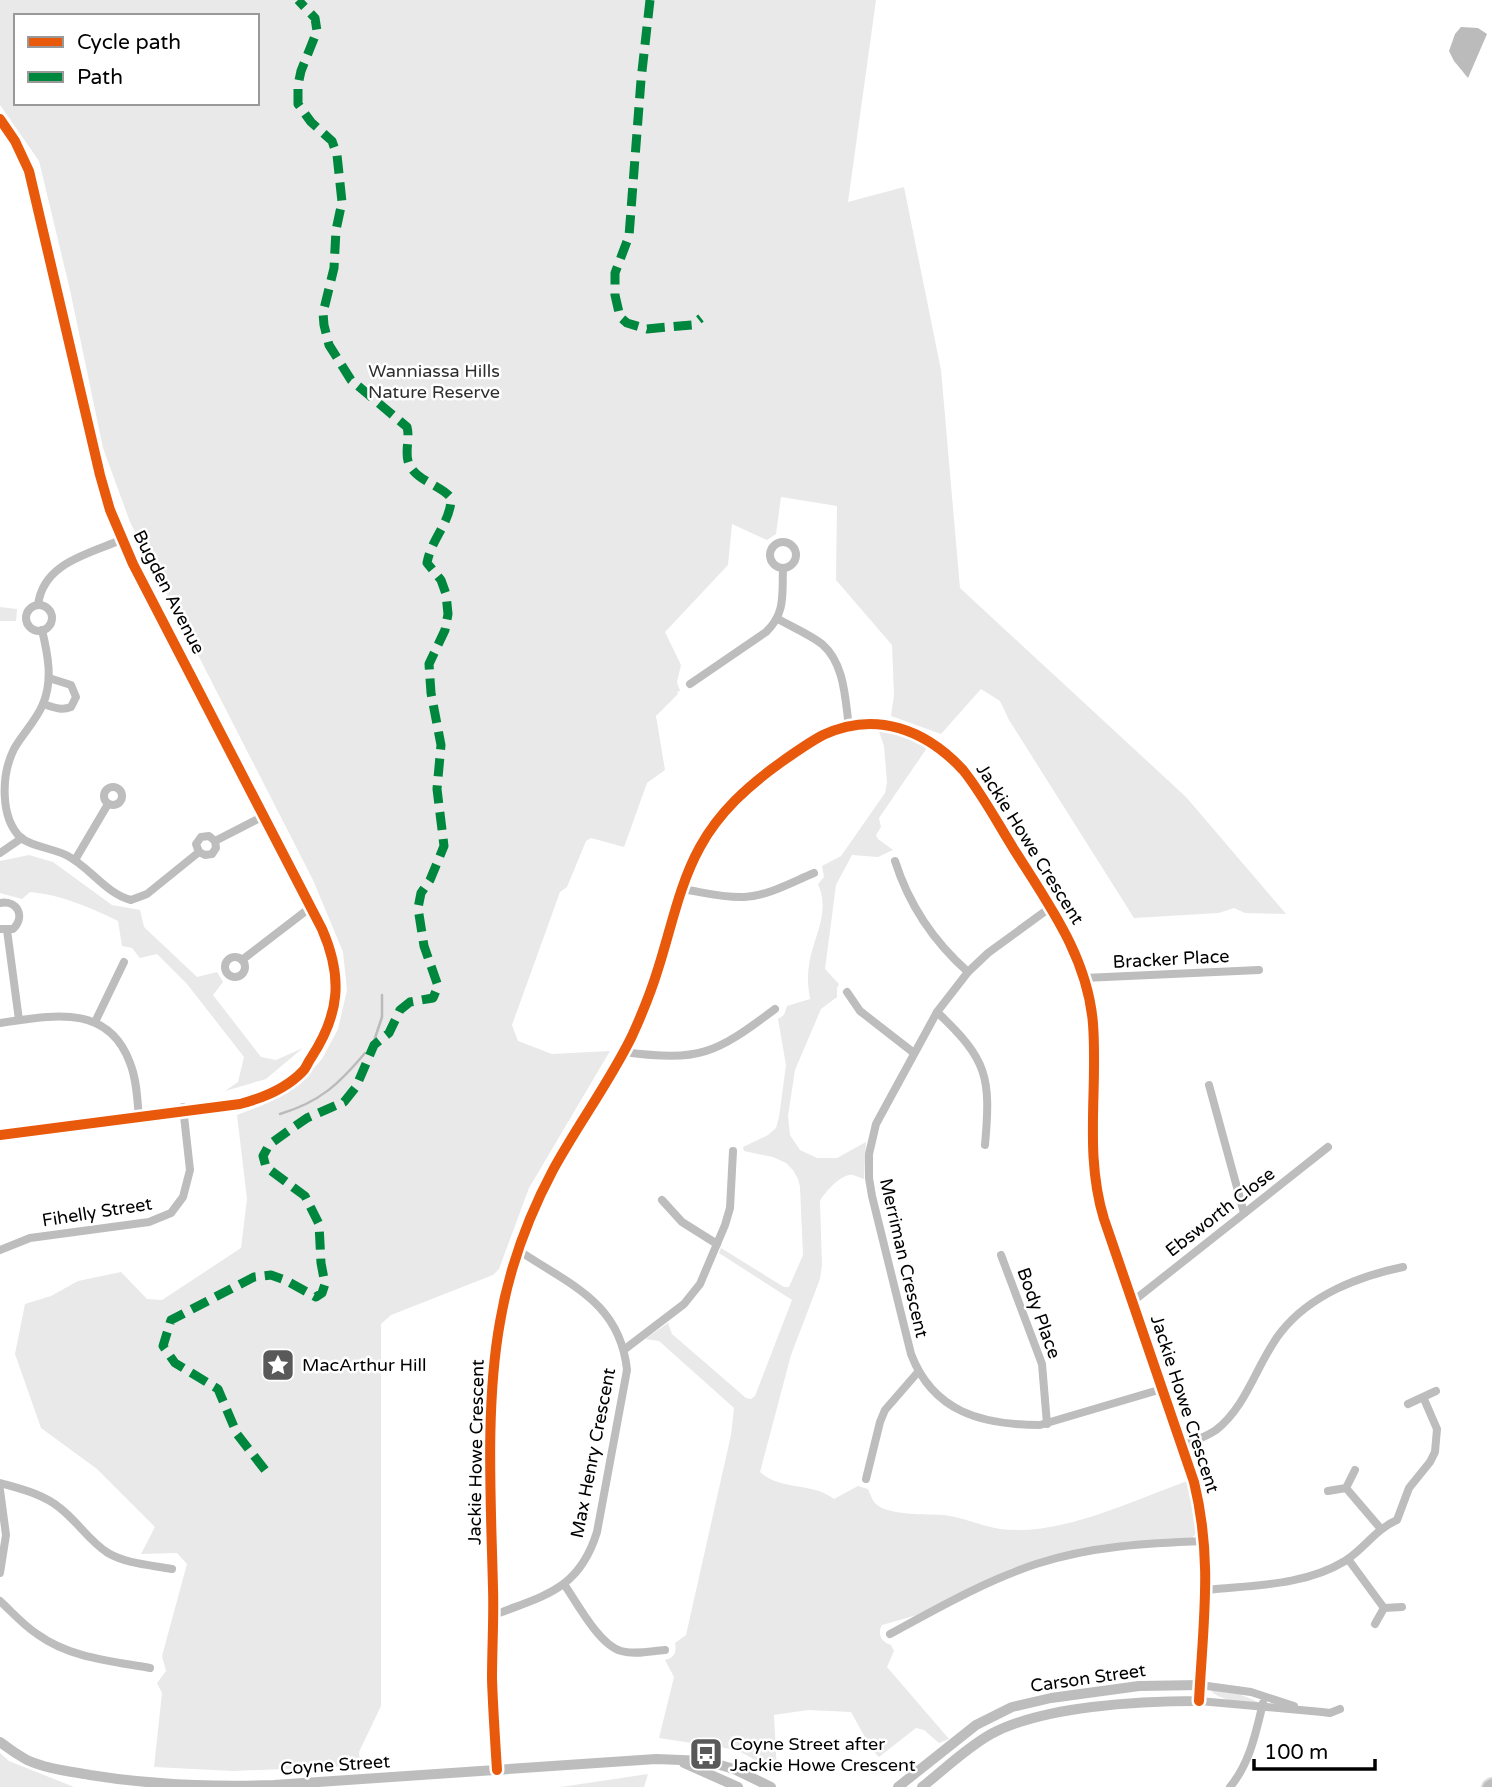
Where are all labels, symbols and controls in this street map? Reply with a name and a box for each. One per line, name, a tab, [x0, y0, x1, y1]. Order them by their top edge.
legend	[14, 14, 259, 105]
text: Cycle path	[77, 30, 181, 55]
text: Path	[77, 65, 123, 90]
park label: Wanniassa Hills Nature Reserve	[368, 360, 500, 403]
street label: Bugden Avenue	[128, 526, 210, 658]
street label: Jackie Howe Crescent	[971, 759, 1089, 929]
street label: Bracker Place	[1112, 945, 1230, 973]
street label: Ebsworth Close	[1161, 1162, 1279, 1262]
street label: Merriman Crescent	[875, 1176, 933, 1340]
street label: Fihelly Street	[40, 1192, 154, 1232]
street label: Body Place	[1012, 1264, 1066, 1362]
street label: Jackie Howe Crescent	[1146, 1312, 1224, 1496]
place icon: MacArthur Hill	[259, 1346, 297, 1384]
place label: MacArthur Hill	[302, 1354, 426, 1376]
street label: Jackie Howe Crescent	[463, 1359, 489, 1545]
street label: Max Henry Crescent	[566, 1366, 620, 1540]
street label: Carson Street	[1029, 1659, 1147, 1697]
scale bar	[1254, 1728, 1375, 1772]
place label: Coyne Street after Jackie Howe Crescent	[730, 1733, 916, 1776]
bus stop icon: Coyne Street after Jackie Howe Crescent	[687, 1735, 725, 1773]
text: 100 m	[1264, 1740, 1328, 1765]
street label: Coyne Street	[279, 1750, 391, 1780]

